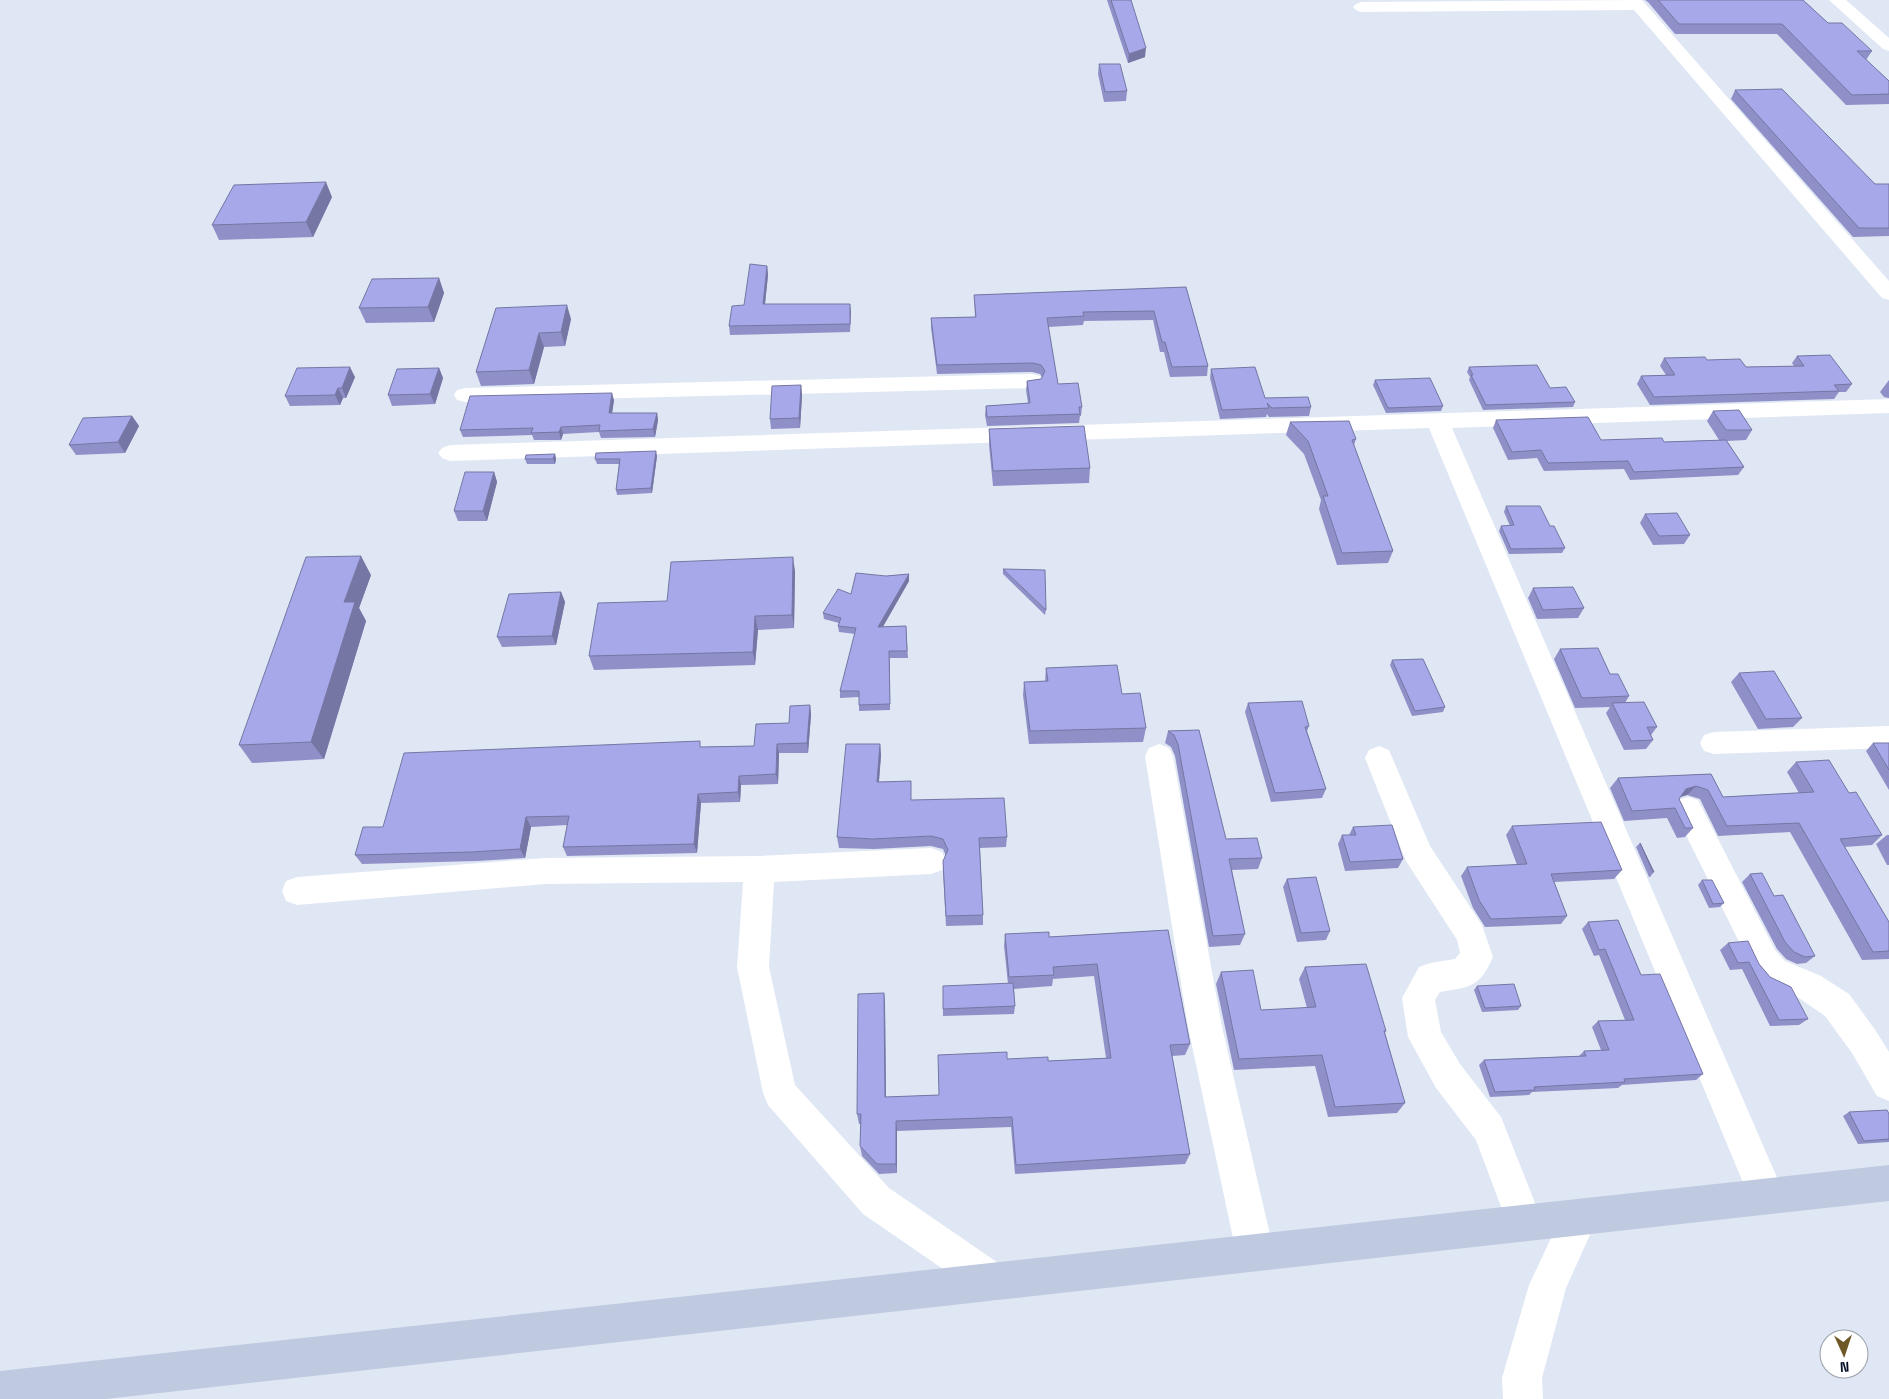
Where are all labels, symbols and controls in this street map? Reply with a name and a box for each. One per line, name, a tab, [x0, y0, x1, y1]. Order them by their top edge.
north arrow	[1819, 1329, 1869, 1379]
text: N	[1840, 1358, 1850, 1376]

